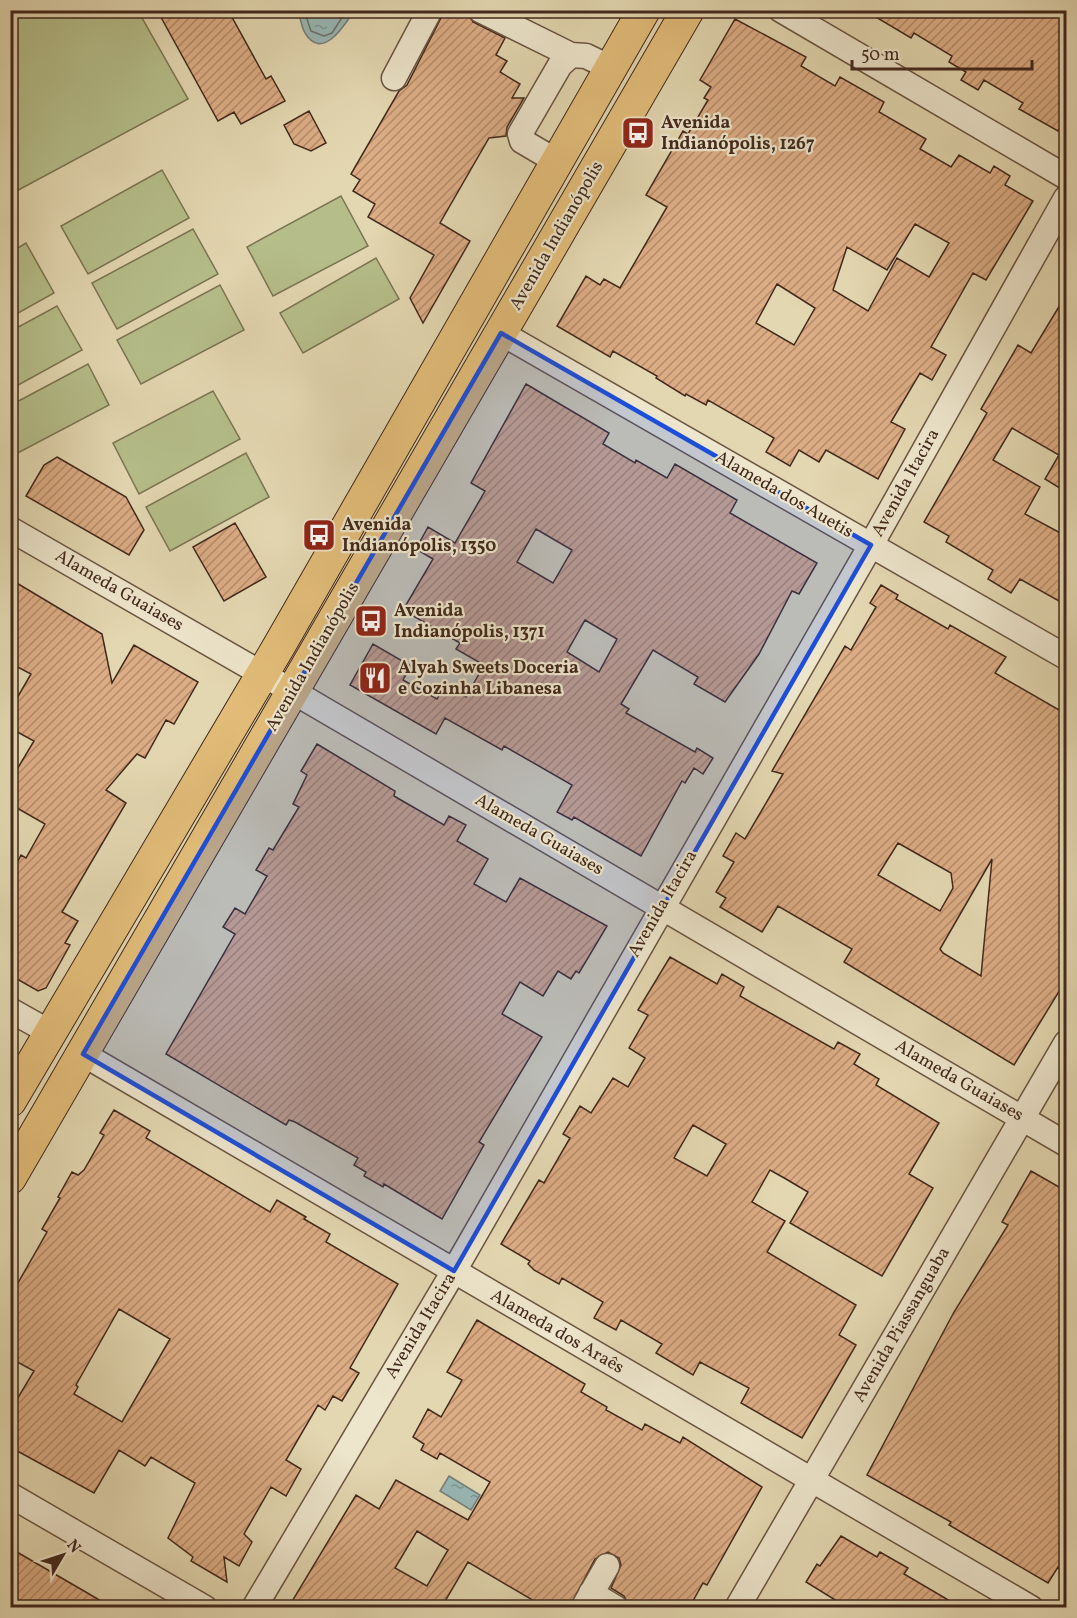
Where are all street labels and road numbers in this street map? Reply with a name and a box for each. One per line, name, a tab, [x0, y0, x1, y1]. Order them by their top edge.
street label: Avenida Indianópolis	[504, 157, 610, 315]
street label: Avenida Itacira	[866, 424, 946, 542]
street label: Alameda dos Auetis	[710, 445, 858, 545]
street label: Alameda Guaiases	[50, 544, 188, 638]
street label: Avenida Indianópolis	[260, 578, 366, 736]
street label: Alameda Guaiases	[470, 788, 608, 882]
street label: Avenida Itacira	[622, 846, 704, 962]
street label: Alameda Guaiases	[890, 1034, 1028, 1128]
street label: Avenida Piassanguaba	[847, 1243, 957, 1407]
street label: Avenida Itacira	[379, 1268, 463, 1384]
street label: Alameda dos Araês	[486, 1284, 628, 1380]

